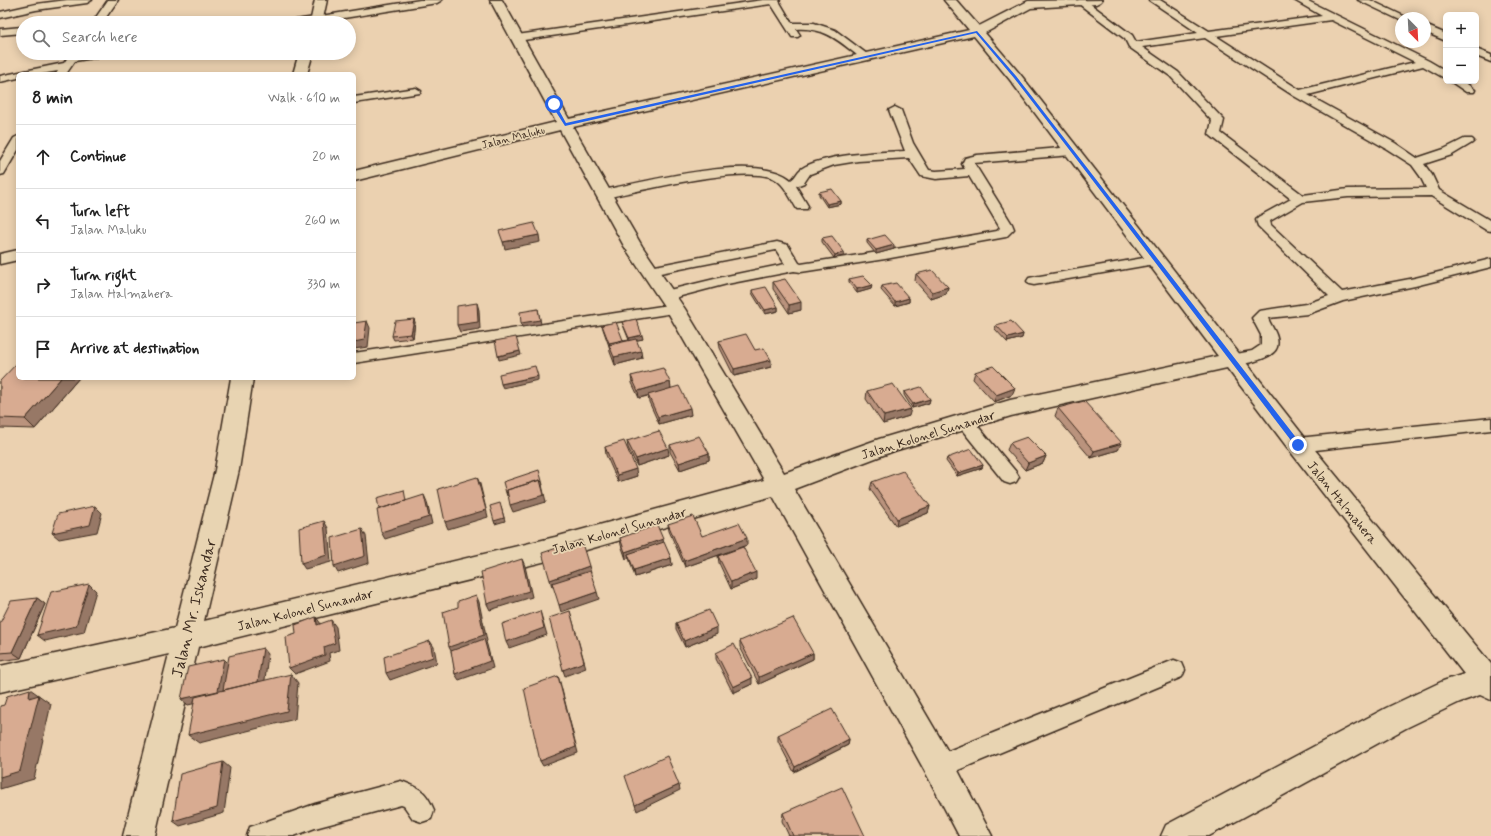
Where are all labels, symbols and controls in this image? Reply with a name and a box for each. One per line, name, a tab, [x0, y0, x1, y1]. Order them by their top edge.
north arrow	[1395, 12, 1431, 48]
map controls	[1443, 12, 1479, 84]
button: +	[1443, 12, 1479, 48]
search box	[16, 16, 356, 60]
icon: search	[30, 27, 52, 49]
text: Search here	[62, 28, 138, 48]
button: −	[1443, 48, 1479, 84]
text: 8 min	[32, 87, 73, 109]
text: Walk · 610 m	[268, 90, 340, 107]
route start	[545, 95, 563, 113]
street label: Jalan Maluku	[480, 123, 547, 153]
icon: ahead	[32, 146, 54, 168]
text: Continue	[70, 147, 126, 167]
text: 20 m	[312, 148, 340, 165]
text: Turn left	[70, 202, 130, 222]
icon: left	[32, 210, 54, 232]
text: 260 m	[305, 212, 340, 229]
text: Jalan Maluku	[70, 222, 147, 239]
text: Turn right	[70, 266, 137, 286]
icon: right	[32, 274, 54, 296]
text: 330 m	[307, 276, 340, 293]
text: Jalan Halmahera	[70, 286, 173, 303]
icon: arrive	[32, 338, 54, 360]
text: Arrive at destination	[70, 339, 199, 359]
street label: Jalan Kolonel Sunandar	[859, 407, 999, 464]
route end	[1289, 436, 1307, 454]
street label: Jalan Halmahera	[1303, 458, 1381, 548]
street label: Jalan Kolonel Sunandar	[550, 504, 690, 559]
street label: Jalan Mr. Iskandar	[167, 536, 222, 680]
street label: Jalan Kolonel Sunandar	[236, 585, 376, 636]

